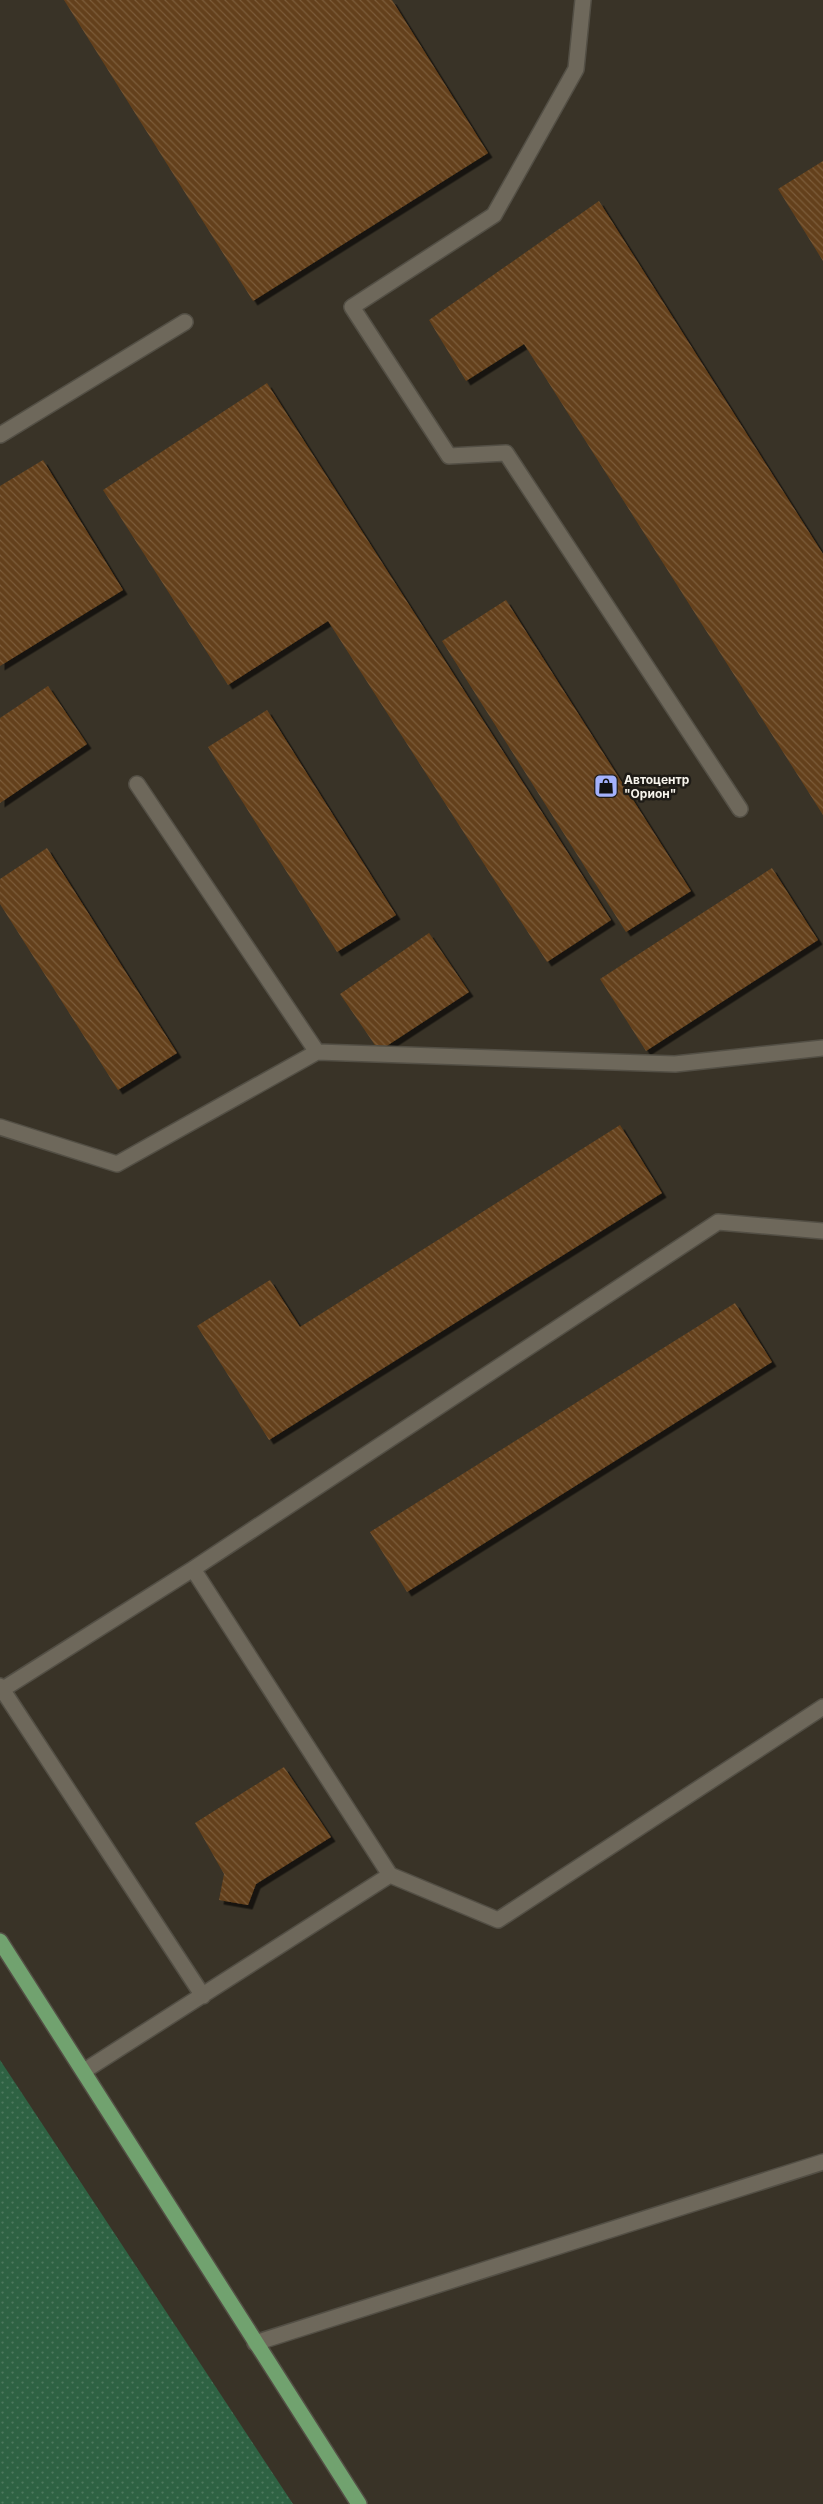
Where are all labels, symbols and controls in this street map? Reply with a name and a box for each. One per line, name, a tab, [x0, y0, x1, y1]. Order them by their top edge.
place label: Автоцентр "Орион"	[624, 772, 690, 801]
shop icon: Автоцентр "Орион"	[593, 773, 619, 799]

